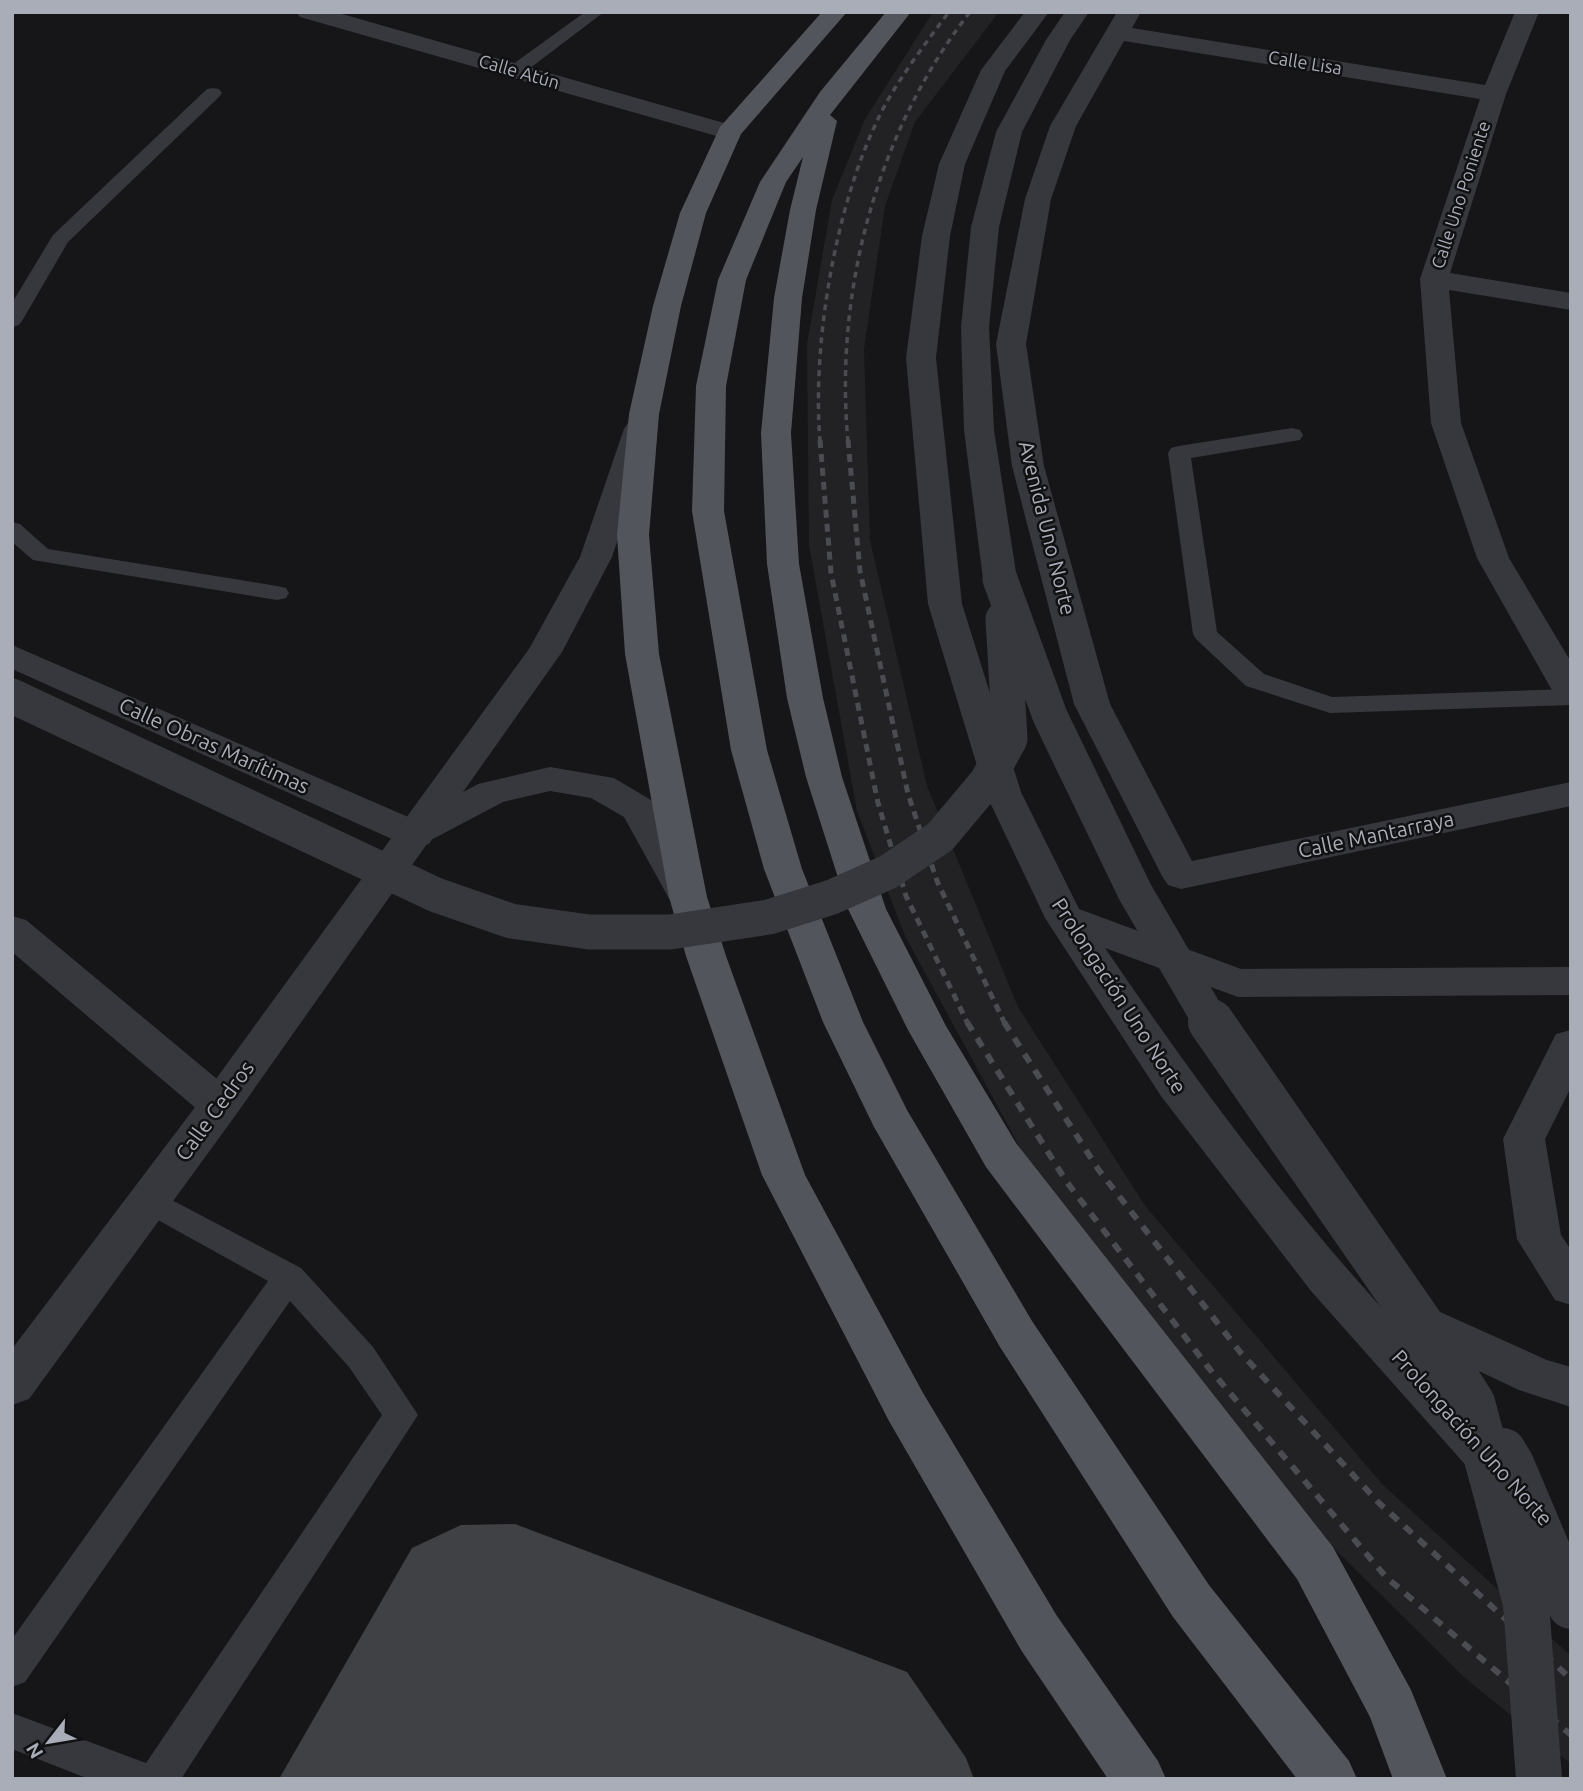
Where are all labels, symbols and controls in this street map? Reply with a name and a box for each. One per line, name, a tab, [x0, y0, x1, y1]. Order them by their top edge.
street label: Calle Lisa	[1267, 46, 1343, 78]
street label: Calle Atún	[477, 50, 562, 92]
street label: Calle Uno Poniente	[1427, 118, 1493, 271]
street label: Avenida Uno Norte	[1015, 438, 1081, 617]
street label: Calle Obras Marítimas	[116, 692, 313, 798]
street label: Calle Mantarraya	[1296, 806, 1456, 862]
street label: Prolongación Uno Norte	[1048, 893, 1192, 1098]
street label: Calle Cedros	[170, 1056, 258, 1165]
street label: Prolongación Uno Norte	[1388, 1345, 1558, 1530]
north arrow	[14, 1707, 84, 1777]
text: N	[21, 1739, 48, 1763]

